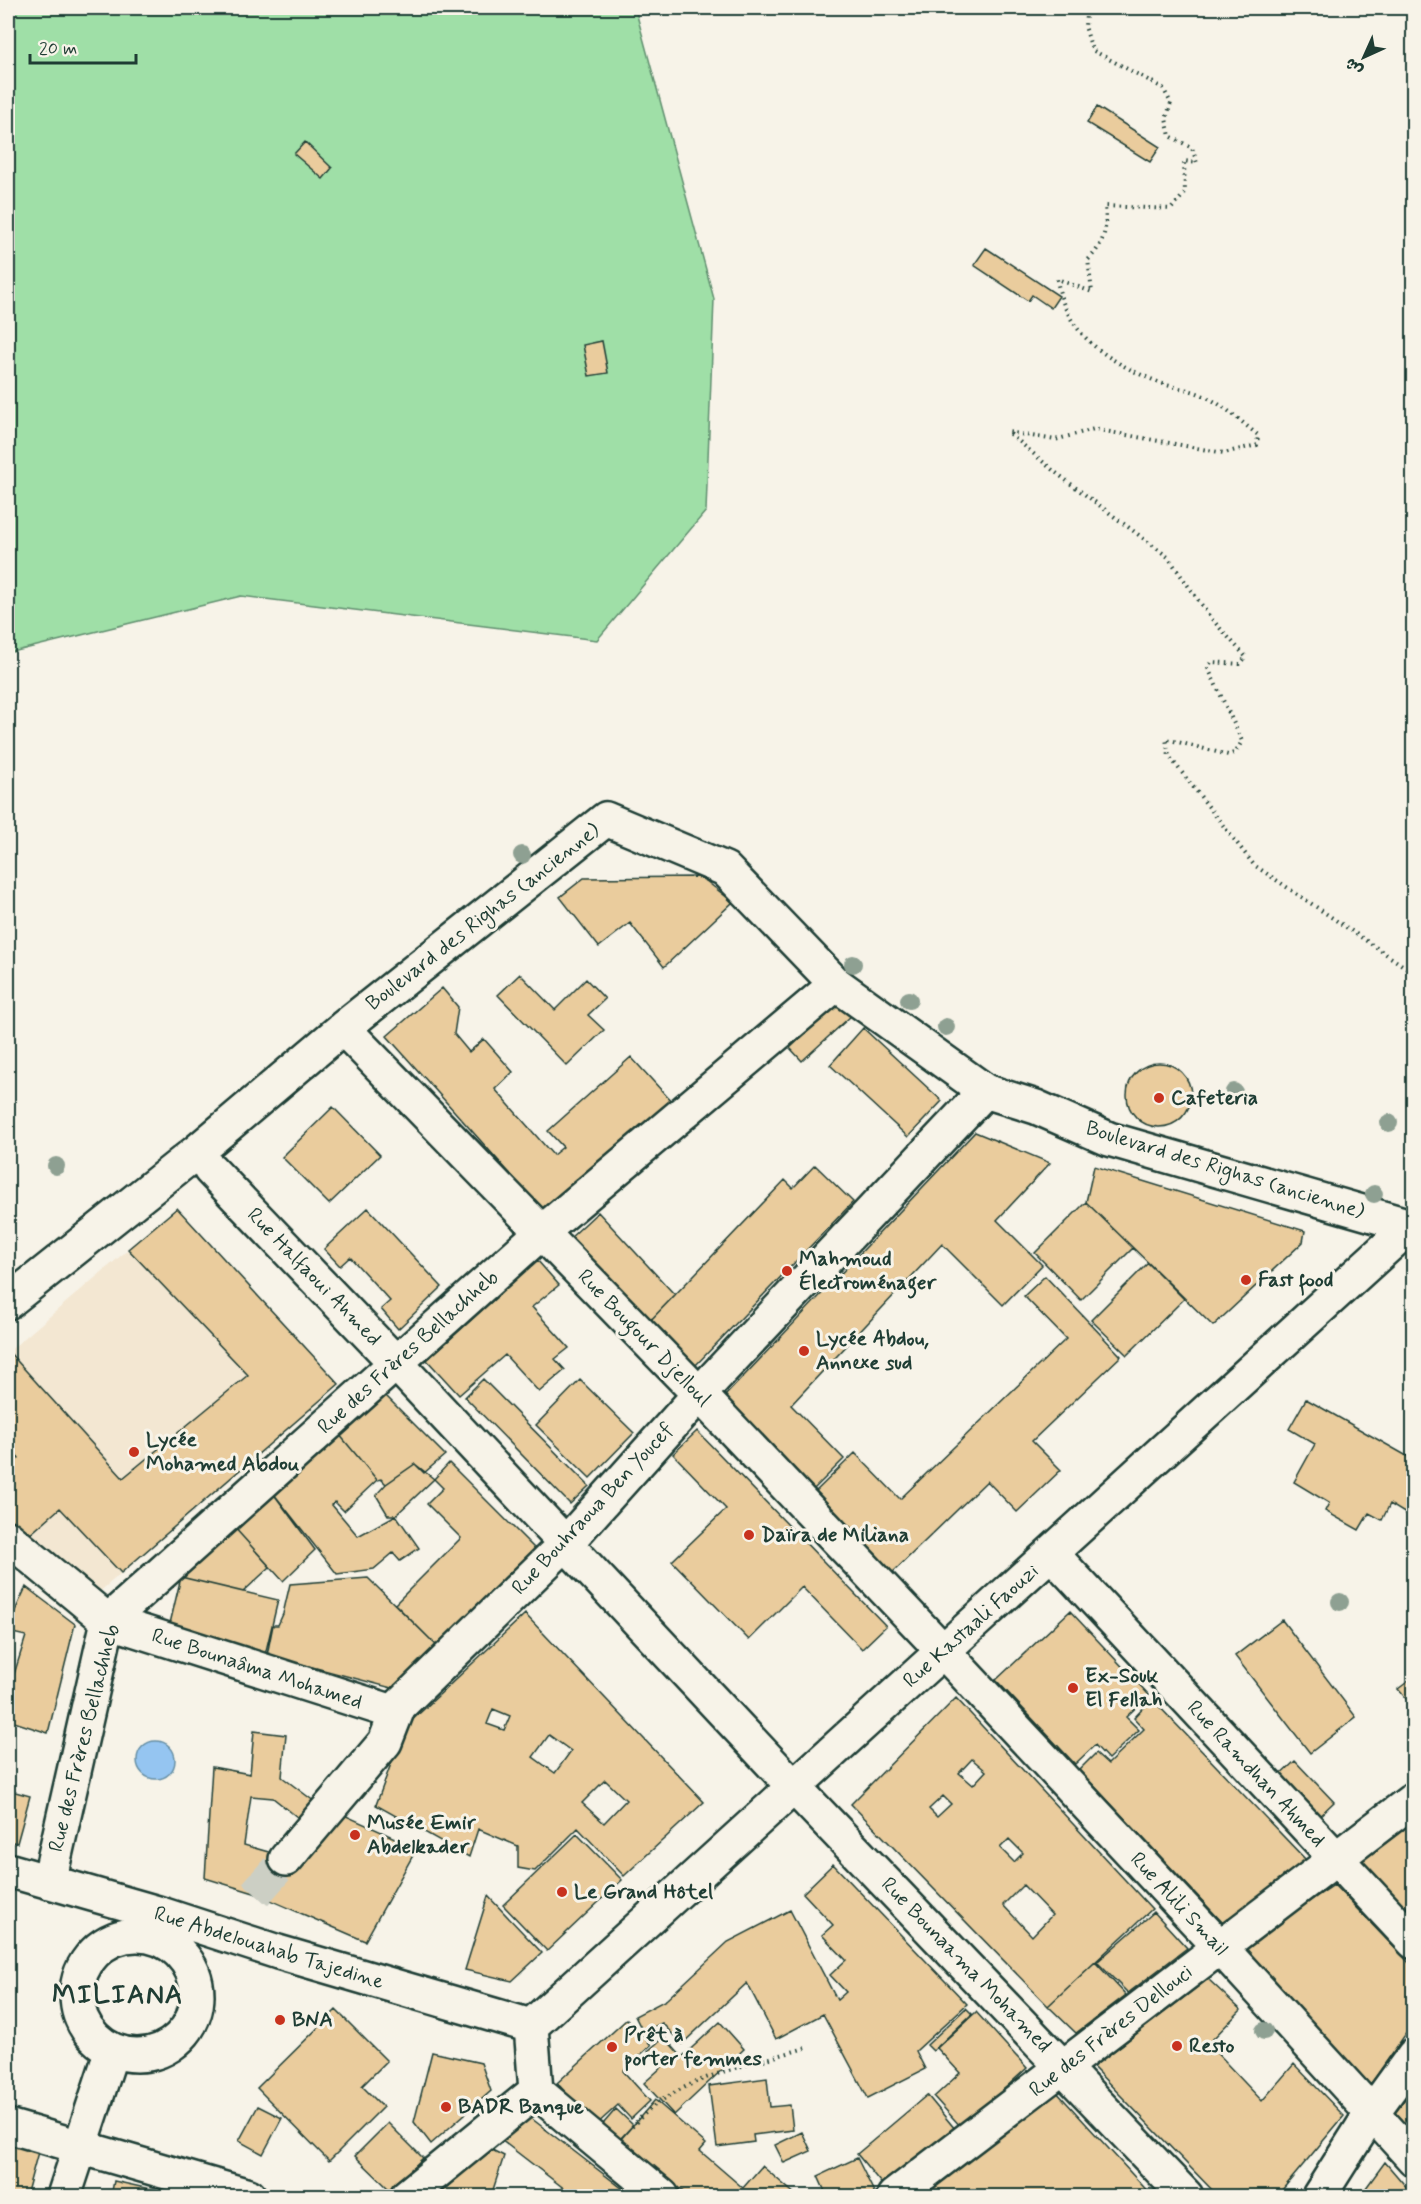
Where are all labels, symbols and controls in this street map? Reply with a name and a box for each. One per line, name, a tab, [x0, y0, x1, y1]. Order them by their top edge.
scale bar	[30, 27, 136, 65]
north arrow	[1334, 27, 1394, 87]
text: 20 m	[39, 37, 77, 61]
text: ش	[1341, 53, 1368, 80]
street label: Boulevard des Righas (ancienne)	[360, 816, 607, 1018]
place label: Cafeteria	[1171, 1084, 1258, 1112]
marker: Cafeteria	[1152, 1091, 1166, 1105]
street label: Boulevard des Righas (ancienne)	[1082, 1114, 1368, 1227]
street label: Rue Halfaoui Ahmed	[240, 1202, 388, 1352]
place label: Mahmoud Électroménager	[799, 1245, 937, 1299]
street label: Rue des Frères Bellachheb	[312, 1263, 504, 1441]
street label: Rue Bougour Djelloul	[570, 1263, 717, 1414]
marker: Mahmoud Électroménager	[780, 1264, 794, 1278]
place label: Fast food	[1258, 1266, 1333, 1296]
marker: Fast food	[1239, 1273, 1253, 1287]
place label: Lycée Abdou, Annexe sud	[816, 1325, 929, 1377]
marker: Lycée Abdou, Annexe sud	[797, 1344, 811, 1358]
street label: Rue Bouhraoua Ben Youcef	[506, 1417, 680, 1601]
place label: Lycée Mohamed Abdou	[146, 1426, 300, 1478]
marker: Lycée Mohamed Abdou	[127, 1445, 141, 1459]
place label: Daïra de Miliana	[761, 1521, 909, 1549]
marker: Daïra de Miliana	[742, 1528, 756, 1542]
street label: Rue Kastaali Faouzi	[897, 1557, 1045, 1695]
street label: Rue des Frères Bellachheb	[42, 1621, 126, 1855]
street label: Rue Bounaâma Mohamed	[148, 1622, 366, 1716]
place label: Ex-Souk El Fellah	[1085, 1662, 1162, 1714]
marker: Ex-Souk El Fellah	[1066, 1681, 1080, 1695]
street label: Rue Ramdhan Ahmed	[1181, 1694, 1331, 1854]
place label: Musée Emir Abdelkader	[367, 1809, 477, 1861]
marker: Musée Emir Abdelkader	[348, 1828, 362, 1842]
street label: Rue Alili Smail	[1124, 1846, 1234, 1962]
street label: Rue Bounaama Mohamed	[875, 1871, 1057, 2059]
place label: Le Grand Hôtel	[574, 1878, 713, 1906]
marker: Le Grand Hôtel	[555, 1885, 569, 1899]
street label: Rue Abdelouahab Tajedine	[151, 1900, 387, 1996]
street label: Rue des Frères Dellouci	[1023, 1958, 1199, 2104]
district label: MILIANA	[52, 1978, 184, 2013]
place label: BNA	[292, 2006, 333, 2034]
marker: BNA	[273, 2013, 287, 2027]
place label: Prêt à porter femmes	[624, 2021, 763, 2073]
place label: Resto	[1189, 2032, 1234, 2060]
marker: Resto	[1170, 2039, 1184, 2053]
marker: Prêt à porter femmes	[605, 2040, 619, 2054]
place label: BADR Banque	[458, 2093, 584, 2121]
marker: BADR Banque	[439, 2100, 453, 2114]

